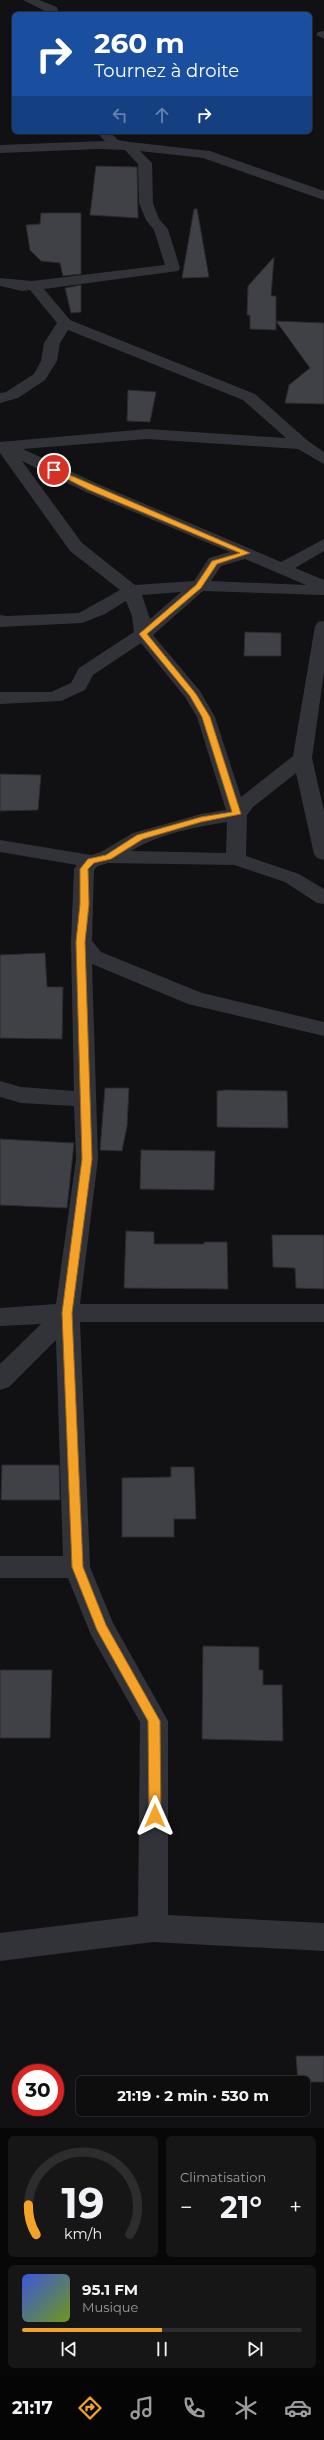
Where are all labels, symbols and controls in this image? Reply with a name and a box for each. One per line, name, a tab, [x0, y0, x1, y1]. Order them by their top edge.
text: 260 m	[94, 26, 185, 60]
icon: right	[28, 28, 80, 80]
text: Tournez à droite	[94, 60, 239, 82]
icon: left	[109, 104, 131, 126]
icon: ahead	[151, 104, 173, 126]
icon: right	[193, 104, 215, 126]
pin	[37, 453, 71, 487]
icon: arrive	[43, 459, 65, 481]
position arrow	[134, 1795, 176, 1837]
speed limit sign: 30	[12, 2064, 64, 2116]
text: 21:19 · 2 min · 530 m	[117, 2086, 269, 2105]
text: Climatisation	[180, 2169, 266, 2185]
text: 19	[62, 2177, 104, 2227]
text: 21°	[220, 2189, 262, 2226]
text: −	[180, 2194, 193, 2221]
text: +	[289, 2194, 302, 2221]
text: km/h	[64, 2224, 102, 2242]
text: 95.1 FM	[82, 2280, 138, 2299]
text: Musique	[82, 2299, 138, 2315]
icon: previous	[58, 2338, 80, 2360]
icon: pause	[151, 2338, 173, 2360]
icon: next	[244, 2338, 266, 2360]
icon: directions	[76, 2394, 104, 2422]
icon: music	[128, 2394, 156, 2422]
icon: phone	[180, 2394, 208, 2422]
icon: climate	[232, 2394, 260, 2422]
icon: car	[284, 2394, 312, 2422]
text: 21:17	[12, 2397, 53, 2419]

